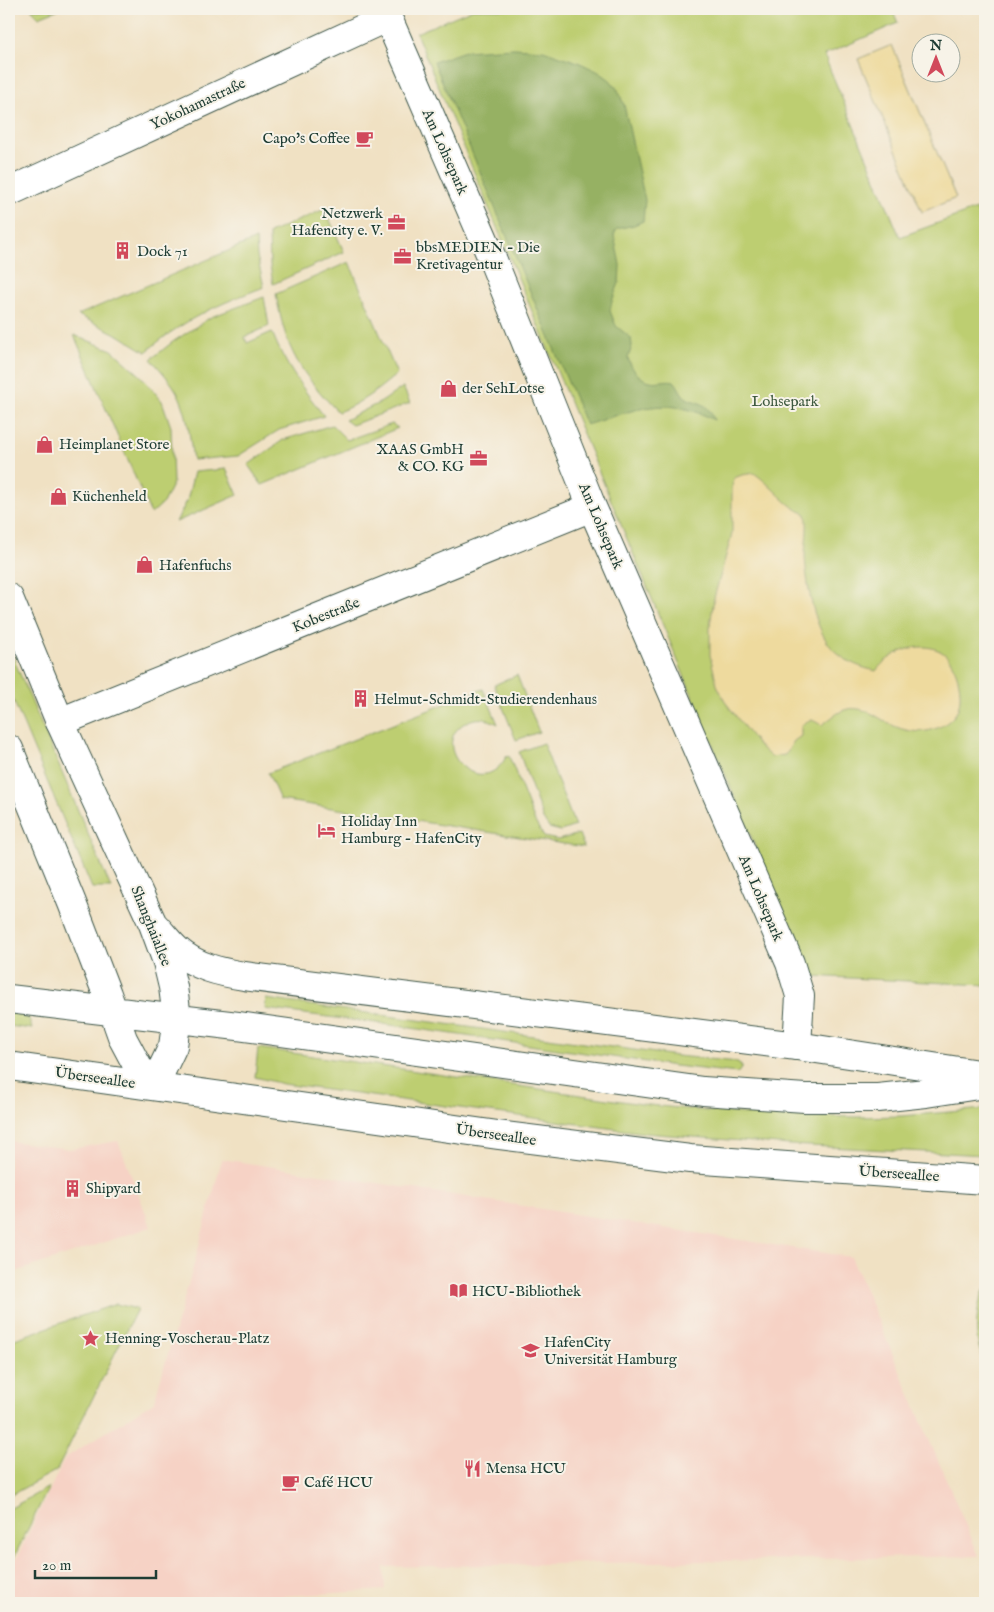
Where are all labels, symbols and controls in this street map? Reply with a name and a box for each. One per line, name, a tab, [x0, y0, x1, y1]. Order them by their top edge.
north arrow	[912, 32, 962, 82]
text: N	[929, 37, 942, 55]
street label: Yokohamastraße	[147, 74, 249, 134]
street label: Am Lohsepark	[417, 105, 473, 199]
cafe icon: Capo's Coffee	[354, 128, 374, 148]
place label: Capo's Coffee	[263, 129, 350, 148]
place label: Netzwerk Hafencity e. V.	[292, 204, 384, 240]
office icon: Netzwerk Hafencity e. V.	[387, 212, 407, 232]
place label: bbsMEDIEN - Die Kretivagentur	[416, 238, 540, 274]
building icon: Dock 71	[113, 241, 133, 261]
place label: Dock 71	[137, 242, 187, 261]
office icon: bbsMEDIEN - Die Kretivagentur	[392, 246, 412, 266]
shop icon: der SehLotse	[438, 378, 458, 398]
place label: der SehLotse	[462, 379, 545, 398]
park label: Lohsepark	[751, 392, 819, 411]
shop icon: Heimplanet Store	[35, 434, 55, 454]
place label: Heimplanet Store	[59, 435, 169, 454]
place label: XAAS GmbH & CO. KG	[376, 440, 464, 476]
office icon: XAAS GmbH & CO. KG	[468, 448, 488, 468]
street label: Am Lohsepark	[574, 479, 628, 573]
shop icon: Küchenheld	[48, 486, 68, 506]
place label: Küchenheld	[72, 487, 148, 506]
shop icon: Hafenfuchs	[135, 555, 155, 575]
place label: Hafenfuchs	[159, 556, 232, 575]
street label: Kobestraße	[290, 593, 362, 637]
building icon: Helmut-Schmidt-Studierendenhaus	[350, 689, 370, 709]
place label: Helmut-Schmidt-Studierendenhaus	[374, 690, 597, 709]
place label: Holiday Inn Hamburg - HafenCity	[341, 812, 482, 848]
hotel icon: Holiday Inn Hamburg - HafenCity	[317, 820, 337, 840]
street label: Am Lohsepark	[734, 851, 788, 945]
street label: Shanghaiallee	[126, 883, 176, 969]
street label: Überseeallee	[54, 1063, 137, 1093]
street label: Überseeallee	[455, 1120, 538, 1150]
street label: Überseeallee	[858, 1162, 940, 1186]
building icon: Shipyard	[62, 1178, 82, 1198]
place label: Shipyard	[86, 1179, 142, 1198]
library icon: HCU-Bibliothek	[448, 1281, 468, 1301]
place label: HCU-Bibliothek	[472, 1282, 582, 1301]
place icon: Henning-Voscherau-Platz	[81, 1328, 101, 1348]
place label: Henning-Voscherau-Platz	[105, 1329, 269, 1348]
place label: HafenCity Universität Hamburg	[544, 1333, 678, 1369]
school or university icon: HafenCity Universität Hamburg	[520, 1341, 540, 1361]
restaurant icon: Mensa HCU	[462, 1458, 482, 1478]
place label: Mensa HCU	[486, 1459, 566, 1478]
cafe icon: Café HCU	[280, 1472, 300, 1492]
place label: Café HCU	[304, 1473, 373, 1492]
scale bar	[35, 1547, 156, 1579]
text: 20 m	[42, 1556, 72, 1575]

